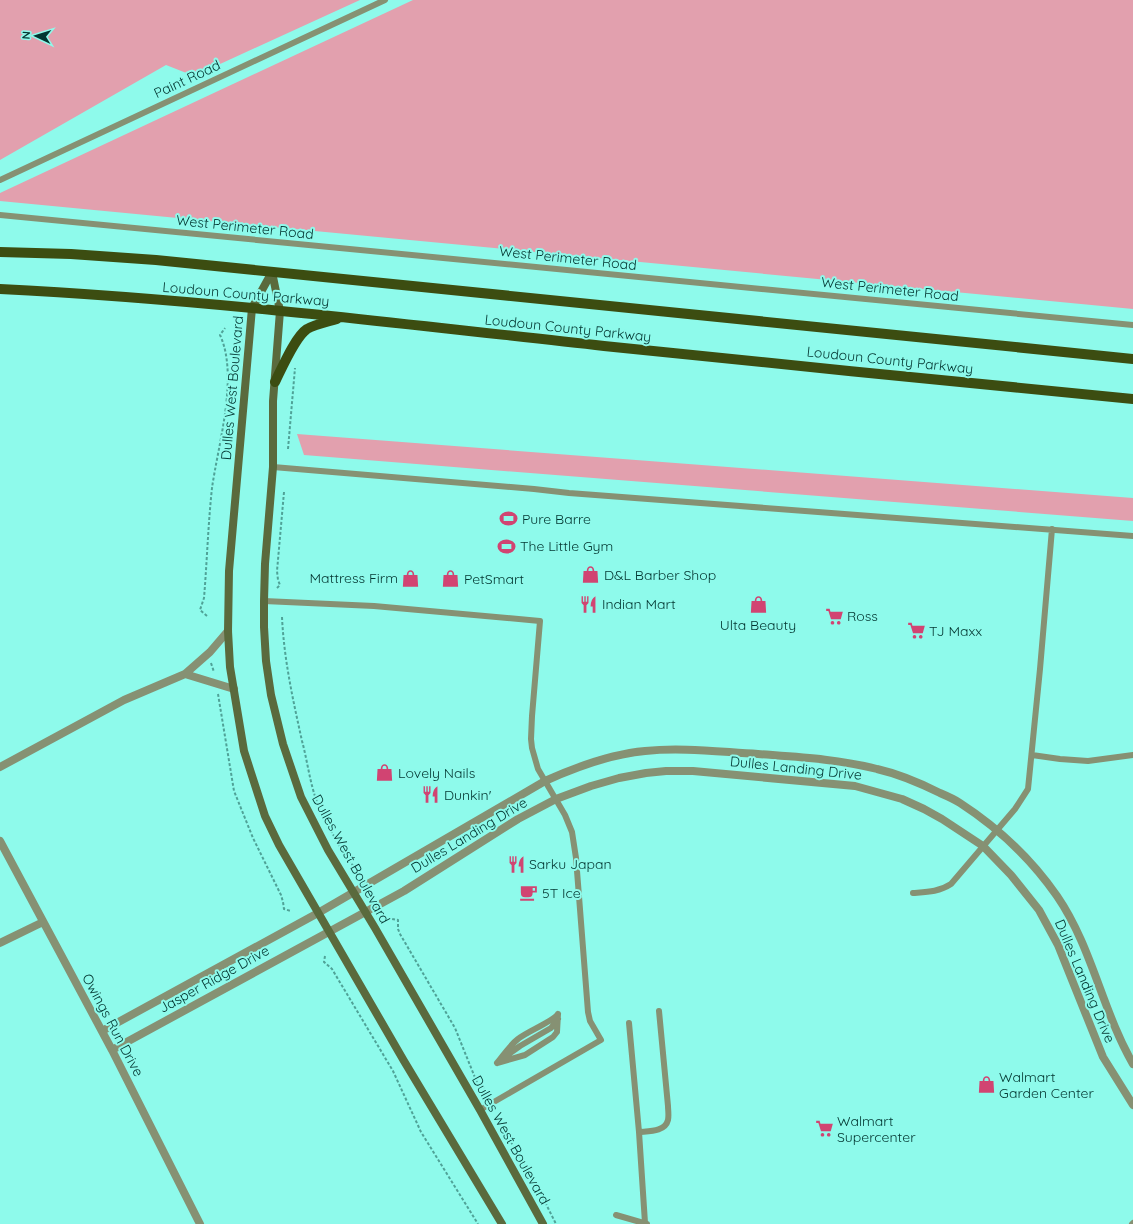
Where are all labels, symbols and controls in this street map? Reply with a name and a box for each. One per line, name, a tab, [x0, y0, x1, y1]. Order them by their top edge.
north arrow	[16, 16, 56, 56]
text: N	[19, 31, 33, 40]
street label: Paint Road	[151, 56, 223, 102]
street label: West Perimeter Road	[175, 211, 315, 243]
street label: West Perimeter Road	[498, 242, 638, 274]
street label: West Perimeter Road	[820, 273, 960, 305]
street label: Loudoun County Parkway	[162, 278, 330, 310]
street label: Loudoun County Parkway	[484, 310, 652, 346]
street label: Dulles West Boulevard	[217, 315, 247, 461]
street label: Loudoun County Parkway	[806, 342, 974, 378]
sports icon: Pure Barre	[499, 509, 519, 529]
place label: Pure Barre	[522, 510, 591, 528]
sports icon: The Little Gym	[497, 536, 517, 556]
place label: The Little Gym	[520, 537, 613, 555]
shop icon: D&L Barber Shop	[581, 565, 601, 585]
place label: D&L Barber Shop	[604, 566, 716, 584]
shop icon: Mattress Firm	[401, 568, 421, 588]
place label: Mattress Firm	[309, 569, 398, 587]
shop icon: PetSmart	[441, 569, 461, 589]
place label: PetSmart	[464, 570, 524, 588]
restaurant icon: Indian Mart	[579, 594, 599, 614]
place label: Indian Mart	[602, 595, 676, 613]
shop icon: Ulta Beauty	[748, 595, 768, 615]
supermarket icon: Ross	[824, 606, 844, 626]
place label: Ross	[847, 607, 878, 625]
place label: Ulta Beauty	[720, 616, 796, 634]
supermarket icon: TJ Maxx	[906, 621, 926, 641]
place label: TJ Maxx	[929, 622, 982, 640]
street label: Dulles Landing Drive	[729, 752, 863, 784]
shop icon: Lovely Nails	[375, 763, 395, 783]
place label: Lovely Nails	[398, 764, 475, 782]
restaurant icon: Dunkin'	[421, 785, 441, 805]
place label: Dunkin'	[444, 786, 492, 804]
street label: Dulles West Boulevard	[308, 791, 394, 927]
street label: Dulles Landing Drive	[408, 793, 530, 877]
restaurant icon: Sarku Japan	[506, 854, 526, 874]
place label: Sarku Japan	[529, 855, 612, 873]
cafe icon: 5T Ice	[519, 883, 539, 903]
place label: 5T Ice	[542, 884, 581, 902]
street label: Dulles Landing Drive	[1051, 917, 1119, 1046]
street label: Jasper Ridge Drive	[156, 941, 272, 1017]
street label: Owings Run Drive	[78, 970, 148, 1080]
place label: Walmart Garden Center	[999, 1068, 1095, 1102]
street label: Dulles West Boulevard	[468, 1072, 554, 1208]
shop icon: Walmart Garden Center	[976, 1075, 996, 1095]
place label: Walmart Supercenter	[837, 1112, 916, 1146]
supermarket icon: Walmart Supercenter	[814, 1119, 834, 1139]

